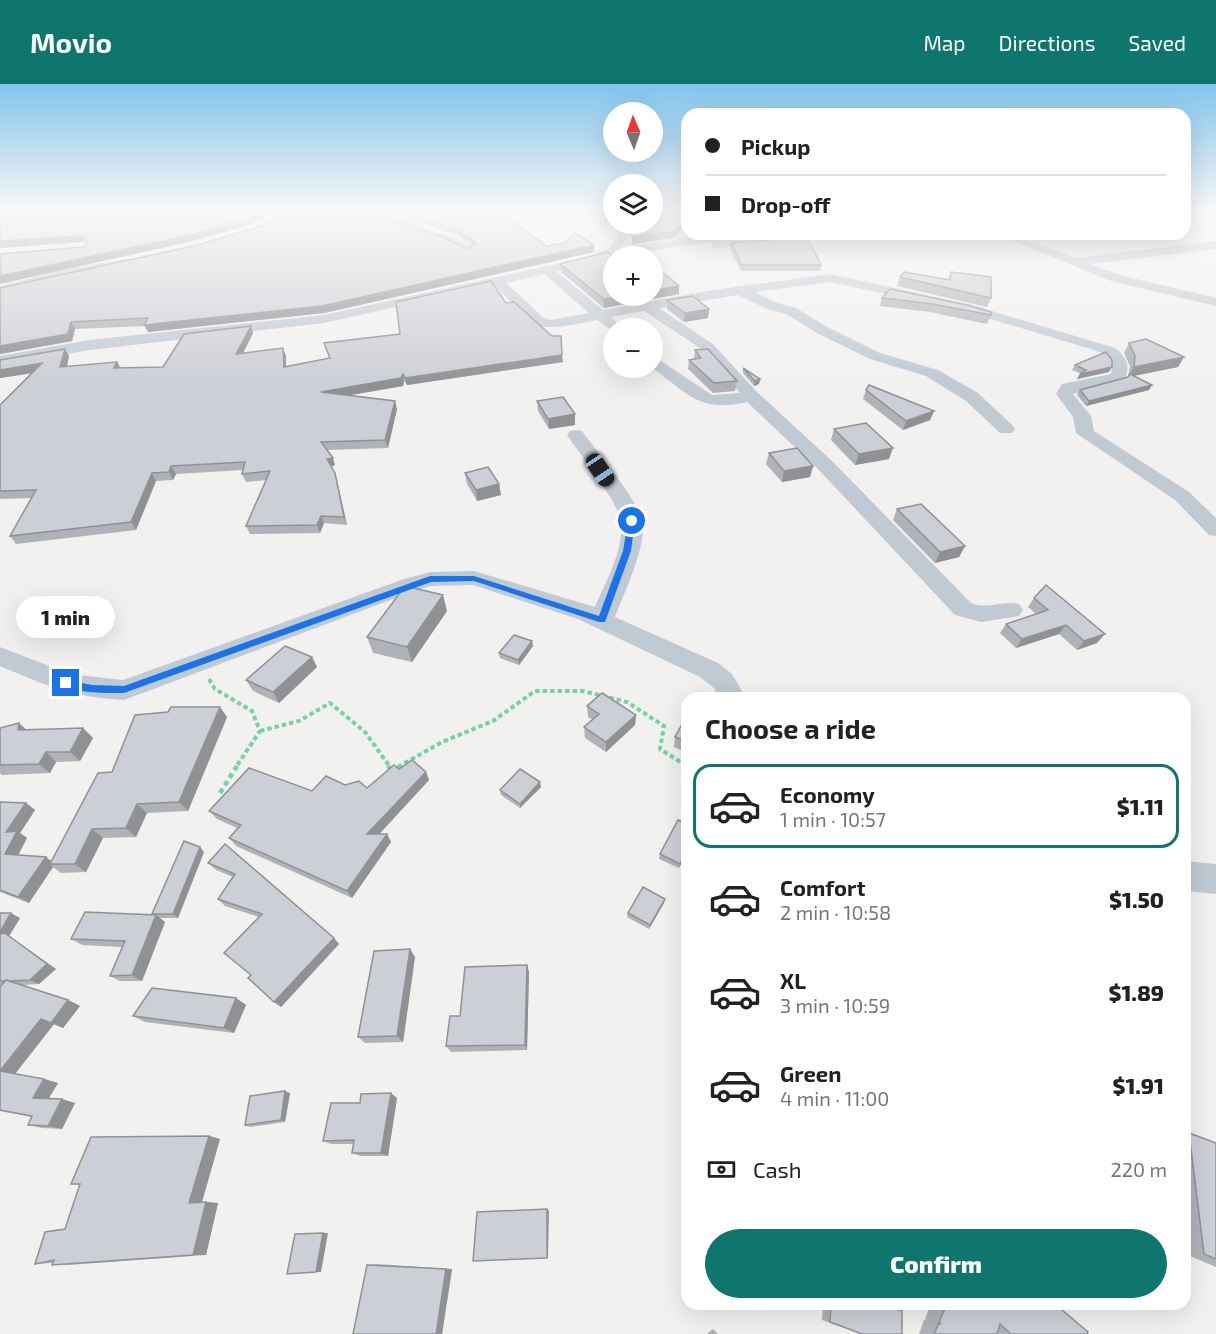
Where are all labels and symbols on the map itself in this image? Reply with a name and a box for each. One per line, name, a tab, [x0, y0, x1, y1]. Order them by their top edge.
north arrow	[603, 102, 663, 162]
car	[582, 450, 618, 490]
route start	[618, 507, 645, 534]
callout: 1 min	[16, 596, 116, 638]
route end	[52, 669, 79, 696]

